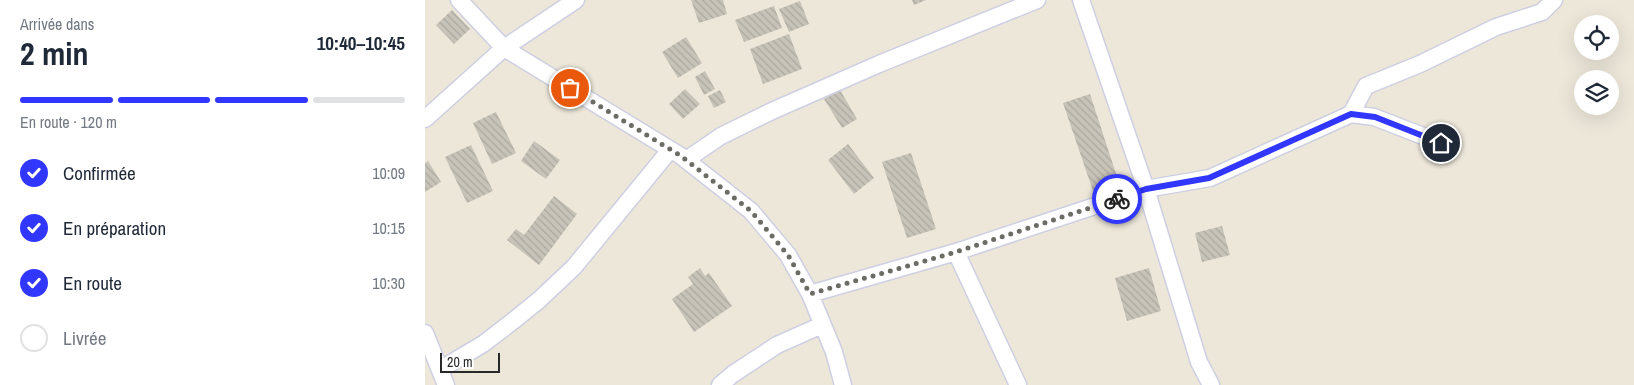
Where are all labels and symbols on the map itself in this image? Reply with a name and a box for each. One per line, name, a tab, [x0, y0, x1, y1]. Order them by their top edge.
pin	[549, 67, 591, 109]
pin	[1420, 122, 1462, 164]
courier	[1092, 174, 1142, 224]
scale bar	[440, 350, 500, 373]

